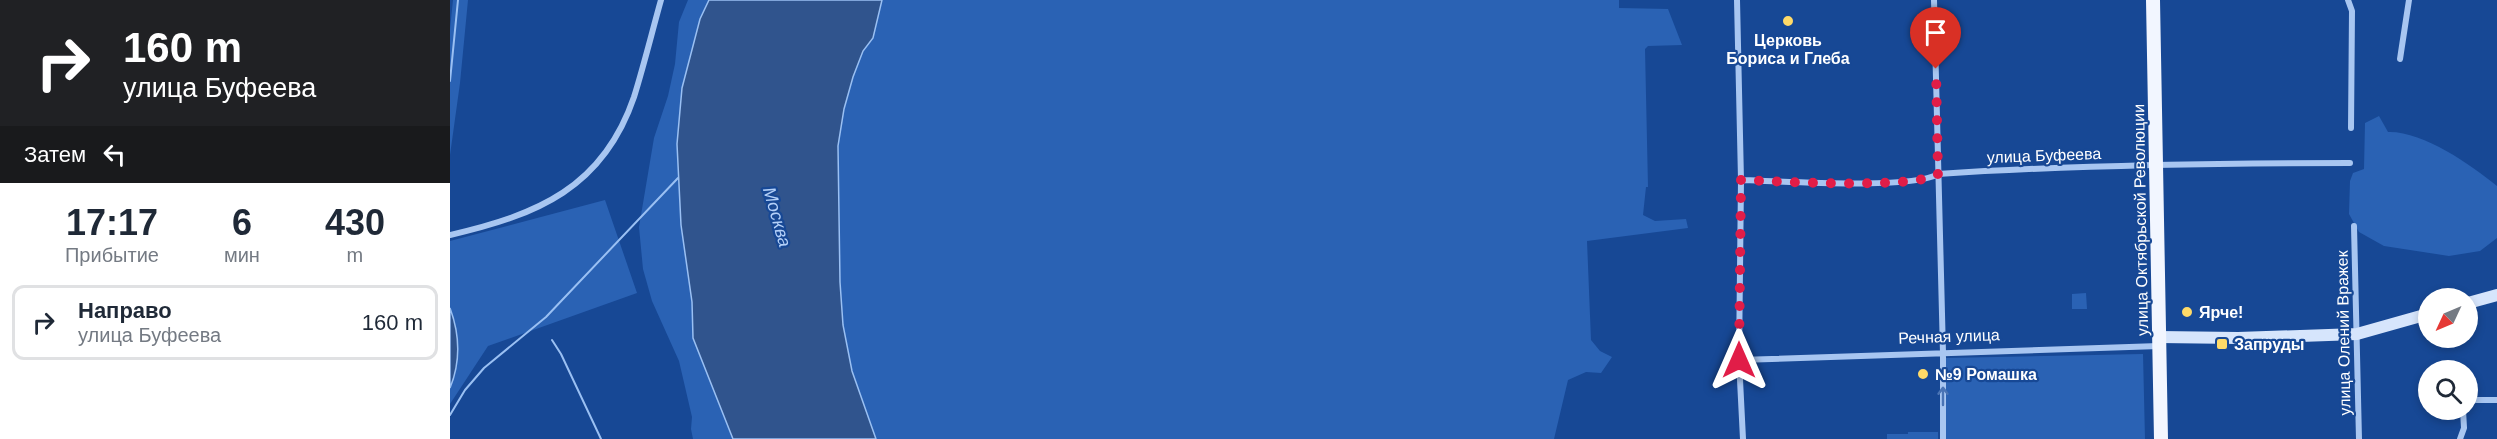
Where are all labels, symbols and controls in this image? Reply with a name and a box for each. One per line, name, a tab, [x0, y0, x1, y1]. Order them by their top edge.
pin	[1910, 7, 1961, 69]
marker: Церковь Бориса и Глеба	[1781, 14, 1795, 28]
icon: arrive	[1919, 16, 1952, 49]
icon: right	[24, 24, 102, 102]
text: 160 m	[123, 24, 242, 71]
place label: Церковь Бориса и Глеба	[1726, 32, 1850, 67]
text: улица Буфеева	[123, 73, 316, 103]
street label: улица Октябрьской Революции	[2130, 104, 2151, 336]
icon: left	[98, 138, 131, 171]
text: Затем	[24, 142, 86, 167]
street label: улица Буфеева	[1986, 145, 2102, 166]
water label: Москва	[759, 185, 795, 249]
text: 17:17	[66, 202, 158, 243]
text: 6	[232, 202, 252, 243]
text: 430	[325, 202, 385, 243]
text: Прибытие	[65, 244, 159, 266]
text: мин	[224, 244, 260, 266]
text: m	[347, 244, 363, 266]
street label: улица Олений Вражек	[2334, 249, 2353, 416]
north arrow	[2418, 288, 2478, 348]
map controls	[2418, 288, 2478, 420]
text: Направо	[78, 298, 172, 323]
place label: Ярче!	[2199, 304, 2243, 321]
marker: Ярче!	[2180, 305, 2194, 319]
icon: right	[27, 306, 60, 339]
text: 160 m	[362, 310, 423, 335]
text: улица Буфеева	[78, 324, 221, 346]
street label: Речная улица	[1898, 326, 2000, 347]
position arrow	[1707, 328, 1771, 392]
place label: Запруды	[2234, 336, 2304, 353]
marker: Запруды	[2215, 337, 2229, 351]
button: search	[2418, 360, 2478, 420]
place label: №9 Ромашка	[1935, 366, 2037, 383]
marker: №9 Ромашка	[1916, 367, 1930, 381]
one-way arrow	[1937, 386, 1949, 406]

